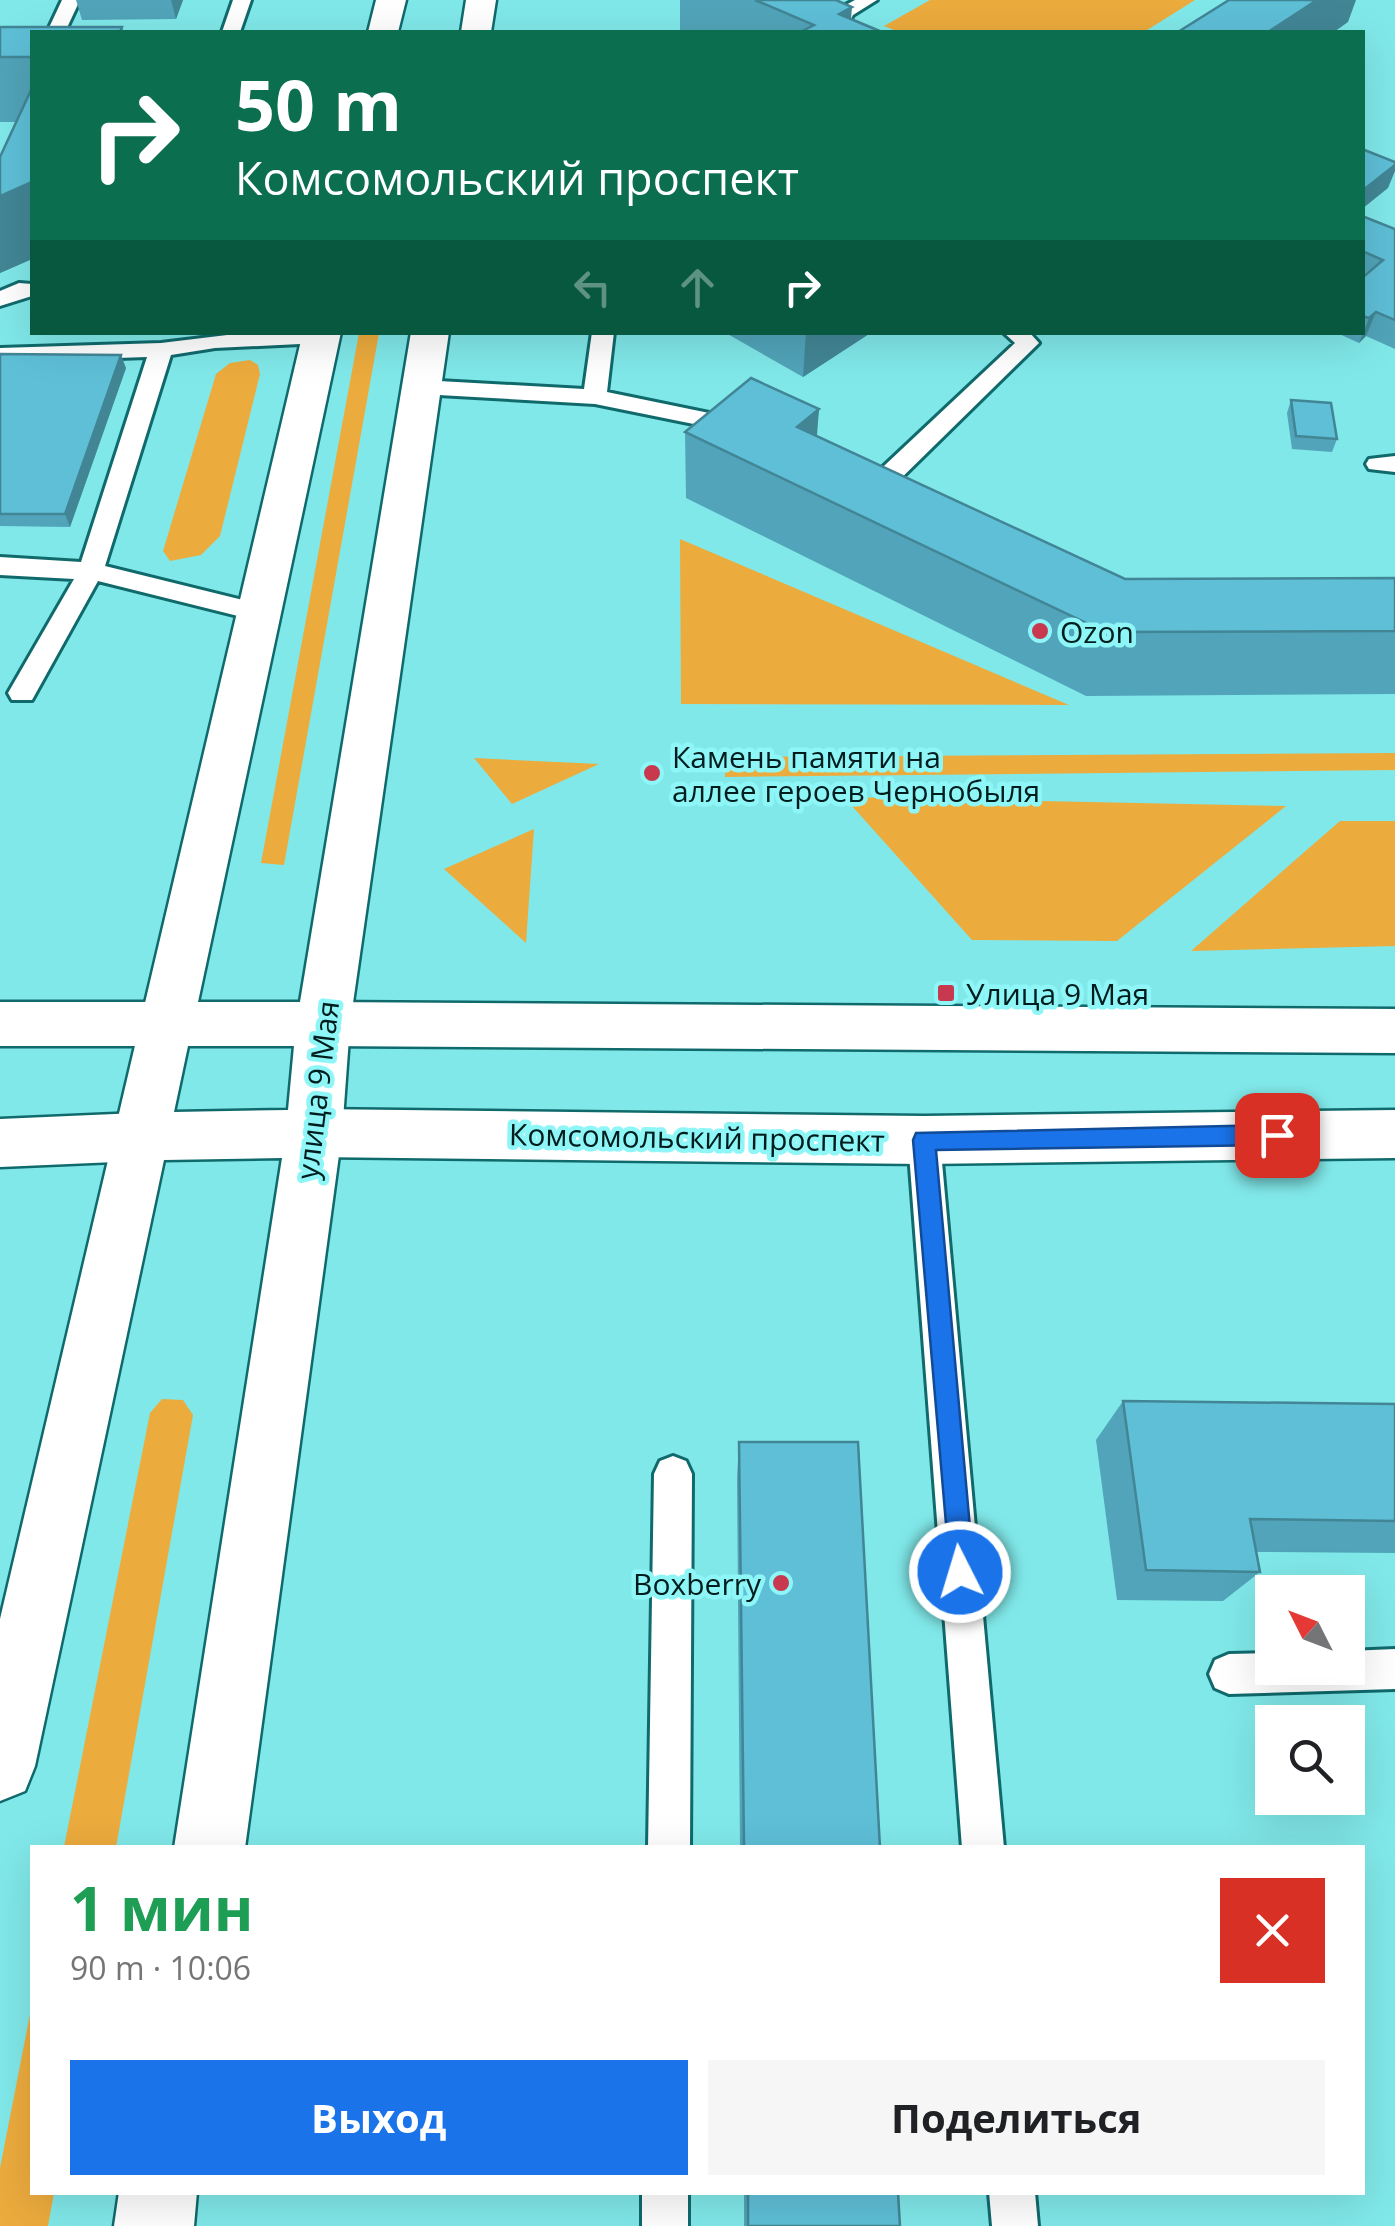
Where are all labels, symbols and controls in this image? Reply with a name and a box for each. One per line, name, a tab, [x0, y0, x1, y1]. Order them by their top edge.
text: 50 m	[235, 56, 402, 152]
icon: right	[70, 70, 200, 200]
text: Комсомольский проспект	[235, 147, 799, 208]
icon: left	[565, 260, 620, 315]
icon: ahead	[670, 260, 725, 315]
icon: right	[775, 260, 830, 315]
place label: Ozon	[1060, 611, 1134, 652]
marker: Ozon	[1029, 620, 1051, 642]
place label: Камень памяти на аллее героев Чернобыля	[672, 736, 1040, 811]
marker: Камень памяти на аллее героев Чернобыля	[641, 762, 663, 784]
place label: Улица 9 Мая	[966, 973, 1149, 1014]
marker: Улица 9 Мая	[935, 982, 957, 1004]
street label: улица 9 Мая	[286, 998, 348, 1182]
pin	[1235, 1093, 1320, 1178]
icon: arrive	[1250, 1108, 1305, 1163]
street label: Комсомольский проспект	[509, 1113, 885, 1161]
position arrow	[908, 1520, 1012, 1624]
place label: Boxberry	[633, 1563, 762, 1604]
marker: Boxberry	[770, 1572, 792, 1594]
north arrow	[1255, 1575, 1365, 1685]
map controls	[1255, 1575, 1365, 1815]
button: search	[1255, 1705, 1365, 1815]
text: 1 мин	[70, 1867, 254, 1949]
button: close	[1220, 1878, 1325, 1983]
text: 90 m · 10:06	[70, 1946, 251, 1989]
button: Выход	[70, 2060, 688, 2175]
button: Поделиться	[708, 2060, 1325, 2175]

